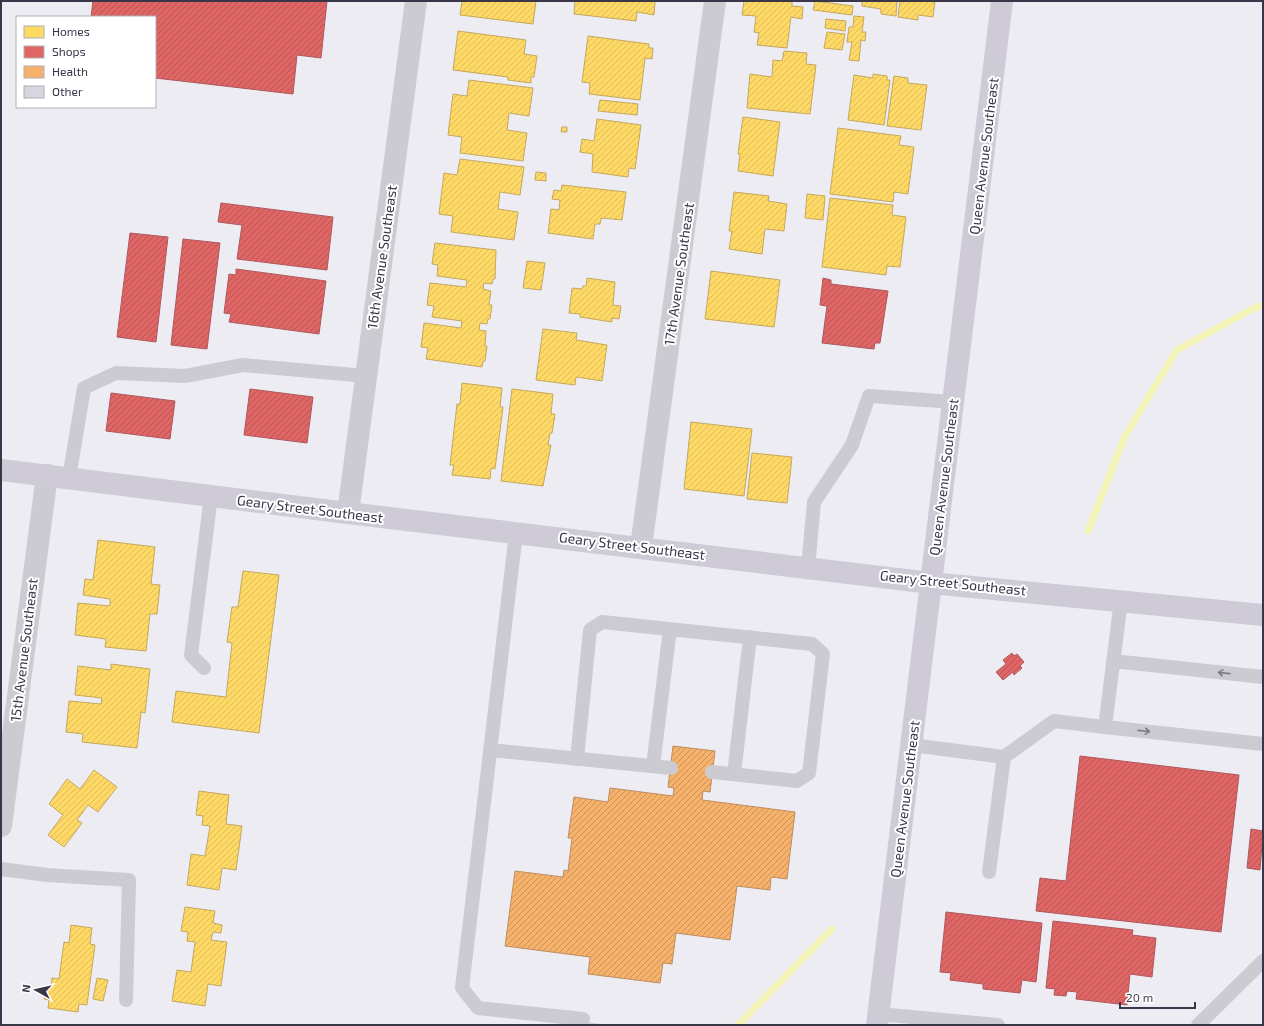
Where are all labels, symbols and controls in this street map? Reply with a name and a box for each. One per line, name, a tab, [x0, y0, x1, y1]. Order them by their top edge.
legend	[16, 16, 156, 108]
text: Homes	[52, 24, 90, 38]
text: Shops	[52, 44, 86, 58]
text: Health	[52, 64, 88, 78]
street label: Queen Avenue Southeast	[965, 76, 1002, 236]
text: Other	[52, 84, 83, 98]
street label: 16th Avenue Southeast	[363, 184, 400, 330]
street label: 17th Avenue Southeast	[660, 201, 697, 346]
street label: Queen Avenue Southeast	[925, 397, 962, 557]
street label: Geary Street Southeast	[236, 491, 384, 526]
street label: Geary Street Southeast	[558, 528, 706, 563]
street label: Geary Street Southeast	[879, 566, 1027, 599]
street label: 15th Avenue Southeast	[6, 577, 41, 723]
one-way arrow	[1218, 669, 1231, 677]
street label: Queen Avenue Southeast	[886, 719, 923, 879]
one-way arrow	[1137, 727, 1150, 735]
north arrow	[16, 970, 56, 1010]
text: N	[19, 984, 33, 993]
scale bar	[1120, 984, 1195, 1010]
text: 20 m	[1126, 990, 1153, 1004]

